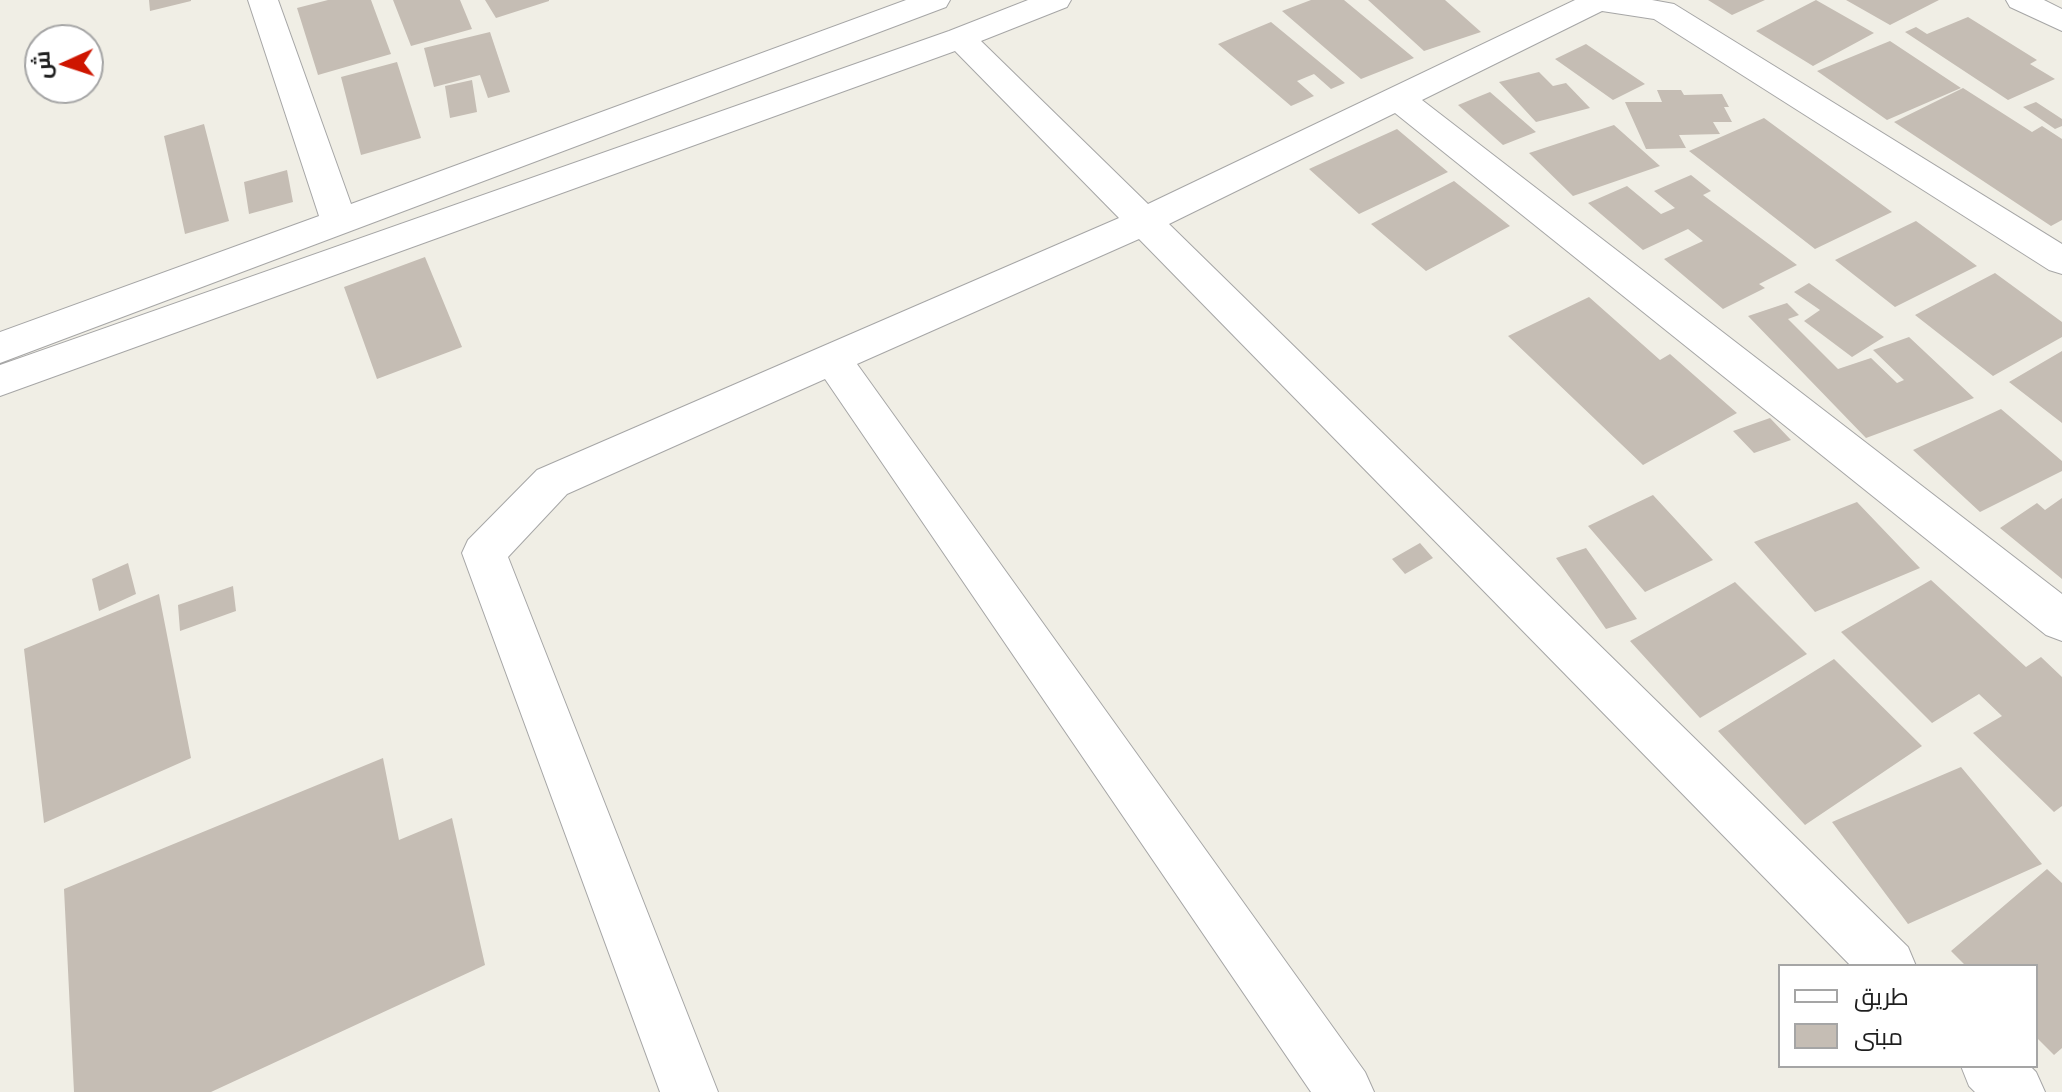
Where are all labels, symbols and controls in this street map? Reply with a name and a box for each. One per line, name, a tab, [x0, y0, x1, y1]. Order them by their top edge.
north arrow	[24, 24, 104, 104]
text: ش	[26, 50, 58, 80]
legend	[1778, 964, 2038, 1068]
text: طريق	[1854, 979, 1909, 1012]
text: مبنى	[1854, 1019, 1903, 1052]

